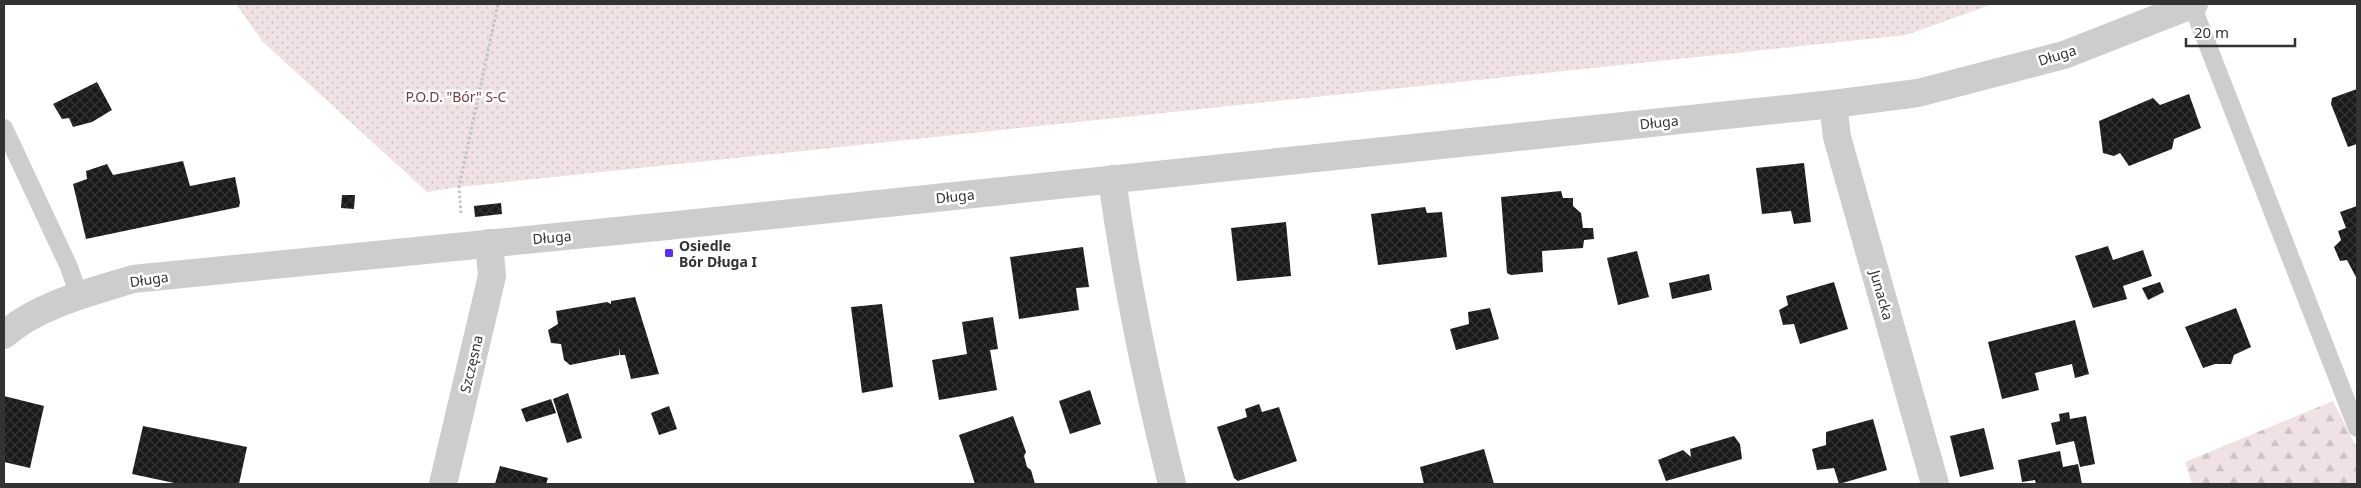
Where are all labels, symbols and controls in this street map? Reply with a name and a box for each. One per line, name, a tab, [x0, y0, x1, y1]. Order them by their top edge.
scale bar	[2186, 15, 2295, 47]
text: 20 m	[2194, 22, 2229, 42]
street label: Długa	[2036, 40, 2078, 70]
park label: P.O.D. "Bór" S-C	[406, 87, 507, 106]
street label: Długa	[1639, 111, 1679, 133]
street label: Długa	[935, 185, 975, 207]
street label: Długa	[532, 226, 572, 248]
place label: Osiedle Bór Długa I	[679, 236, 757, 271]
marker: Osiedle Bór Długa I	[663, 247, 675, 259]
street label: Junacka	[1865, 266, 1898, 322]
street label: Długa	[128, 267, 170, 291]
street label: Szczęsna	[455, 333, 487, 395]

